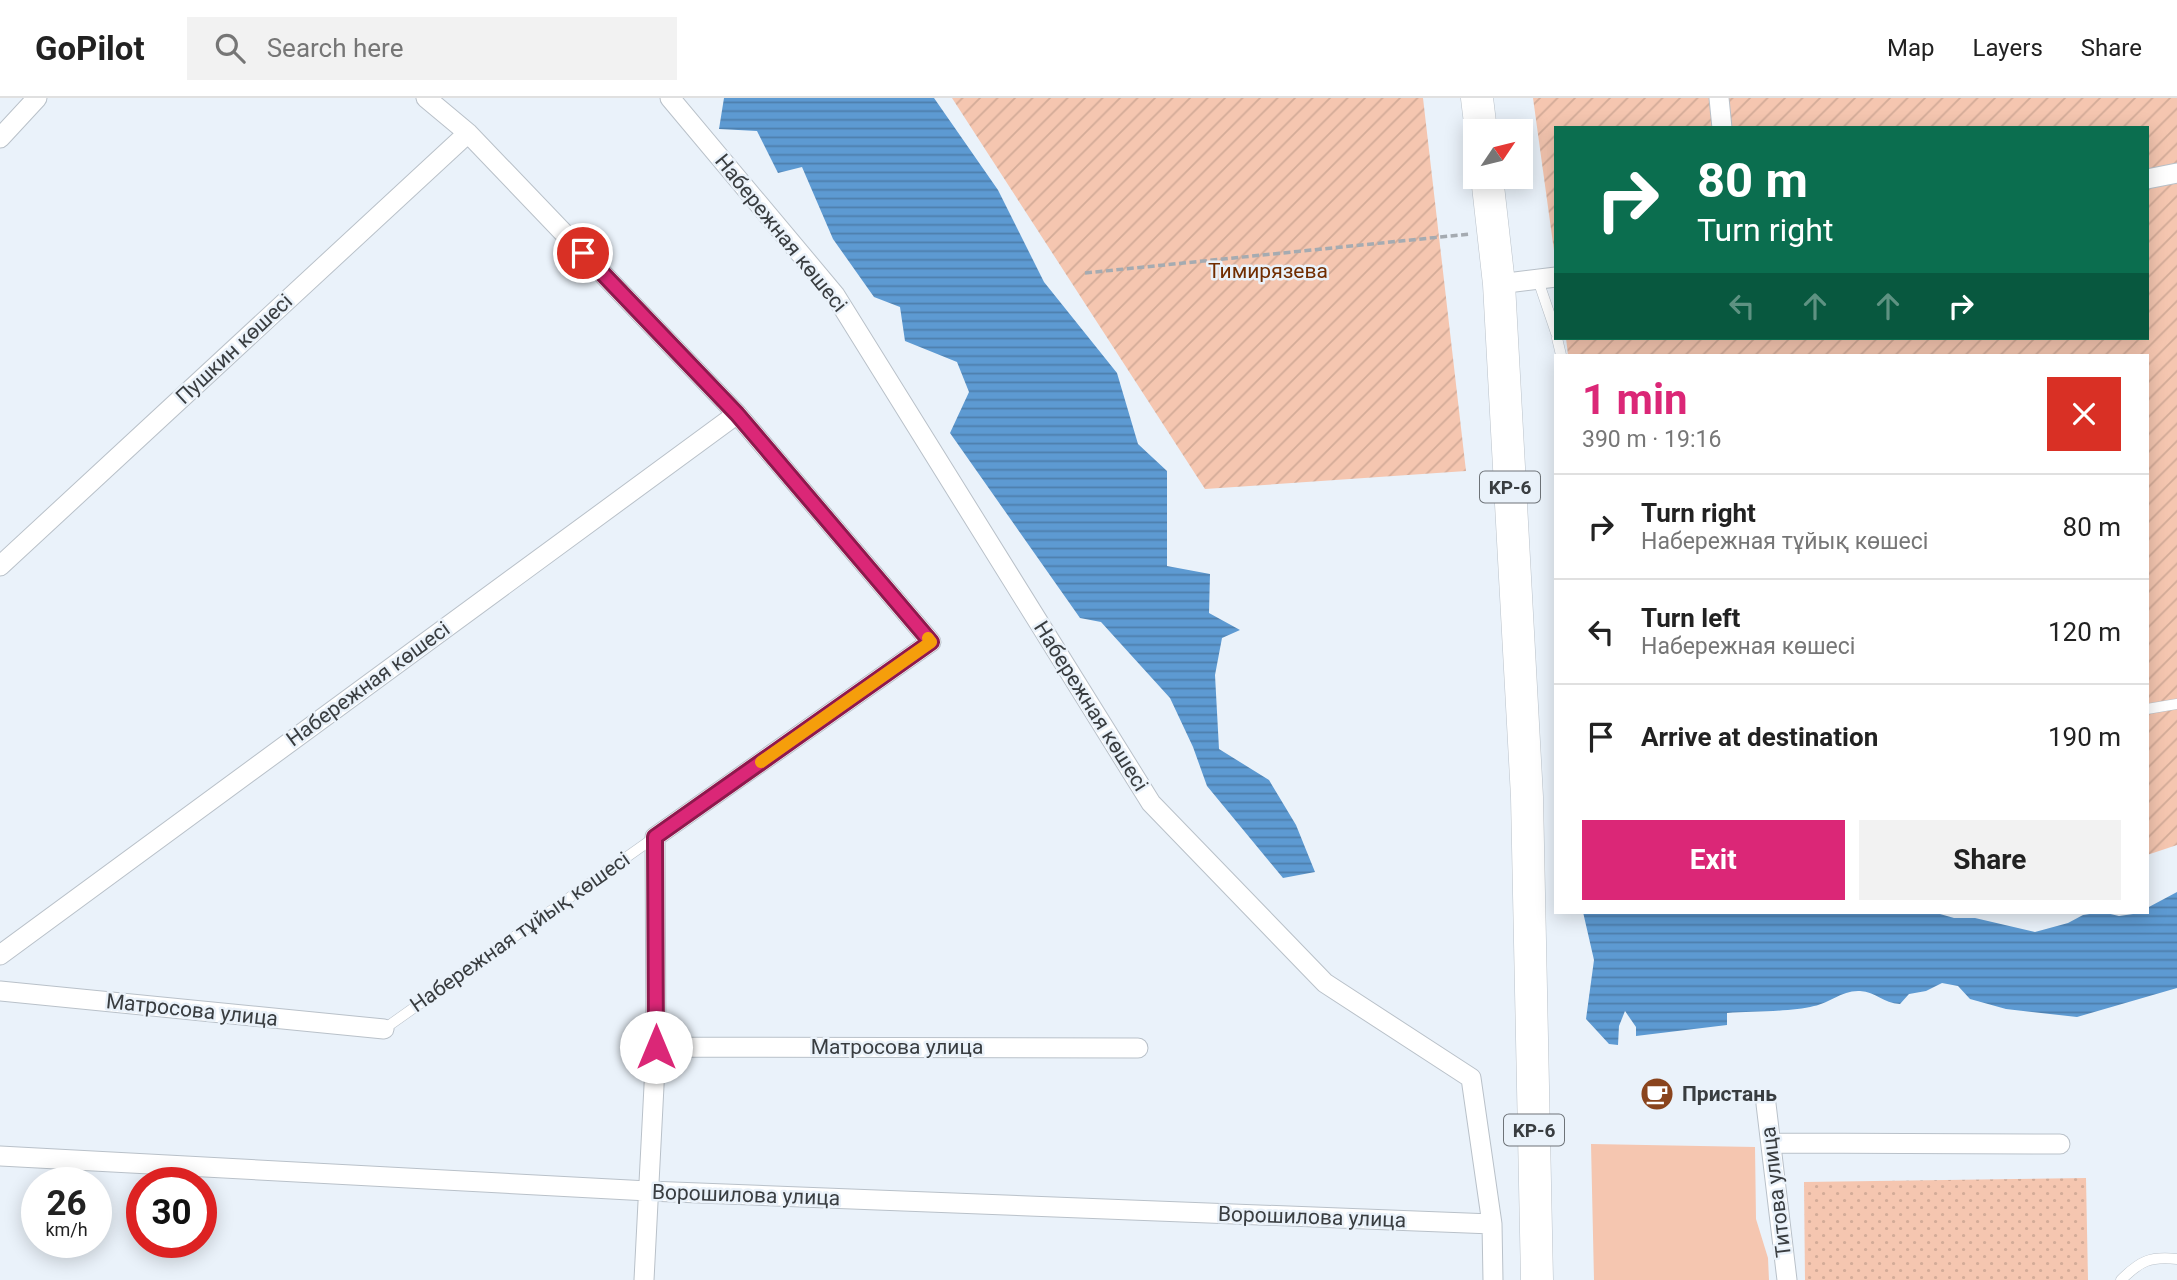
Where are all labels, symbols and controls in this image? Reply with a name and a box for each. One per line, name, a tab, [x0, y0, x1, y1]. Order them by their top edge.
search box	[187, 17, 677, 80]
text: GoPilot	[35, 29, 145, 68]
icon: search	[211, 29, 249, 67]
text: Search here	[267, 33, 403, 63]
text: Map	[1887, 34, 1935, 62]
text: Layers	[1973, 34, 2043, 62]
text: Share	[2081, 34, 2142, 62]
north arrow	[1463, 119, 1533, 189]
map controls	[1463, 119, 1533, 189]
street label: Набережная көшесі	[710, 149, 852, 317]
text: 80 m	[1697, 152, 1808, 209]
icon: right	[1582, 154, 1673, 245]
text: Turn right	[1697, 211, 1833, 249]
pin	[553, 223, 613, 283]
icon: arrive	[564, 234, 602, 272]
park label: Тимирязева	[1208, 259, 1328, 283]
icon: left	[1723, 287, 1761, 325]
icon: ahead	[1796, 287, 1834, 325]
icon: ahead	[1869, 287, 1907, 325]
icon: right	[1942, 287, 1980, 325]
street label: Пушкин көшесі	[171, 289, 297, 409]
text: 1 min	[1582, 375, 1688, 424]
button: close	[2047, 377, 2121, 451]
text: 390 m · 19:16	[1582, 426, 1721, 453]
road number: KP-6	[1480, 472, 1540, 502]
text: Turn right	[1641, 498, 1756, 528]
icon: right	[1582, 508, 1620, 546]
text: 80 m	[2063, 512, 2121, 542]
text: Набережная тұйық көшесі	[1641, 528, 1928, 555]
text: Turn left	[1641, 603, 1740, 633]
icon: left	[1582, 613, 1620, 651]
street label: Набережная көшесі	[282, 617, 454, 751]
street label: Набережная көшесі	[1029, 617, 1153, 795]
text: 120 m	[2048, 617, 2121, 647]
text: Набережная көшесі	[1641, 633, 1855, 660]
icon: arrive	[1582, 718, 1620, 756]
text: Arrive at destination	[1641, 722, 1878, 752]
text: 190 m	[2048, 722, 2121, 752]
button: Exit	[1582, 820, 1845, 900]
button: Share	[1859, 820, 2121, 900]
street label: Набережная тұйық көшесі	[406, 847, 634, 1017]
street label: Матросова улица	[105, 989, 279, 1031]
position arrow	[619, 1010, 693, 1084]
street label: Матросова улица	[811, 1035, 983, 1059]
cafe icon: Пристань	[1638, 1075, 1676, 1113]
place label: Пристань	[1682, 1082, 1777, 1106]
road number: KP-6	[1504, 1114, 1564, 1146]
street label: Титова улица	[1756, 1125, 1796, 1259]
speed limit sign: 30	[126, 1167, 217, 1258]
street label: Ворошилова улица	[651, 1180, 841, 1210]
text: 26	[46, 1183, 87, 1224]
street label: Ворошилова улица	[1217, 1202, 1407, 1232]
text: km/h	[45, 1219, 88, 1240]

